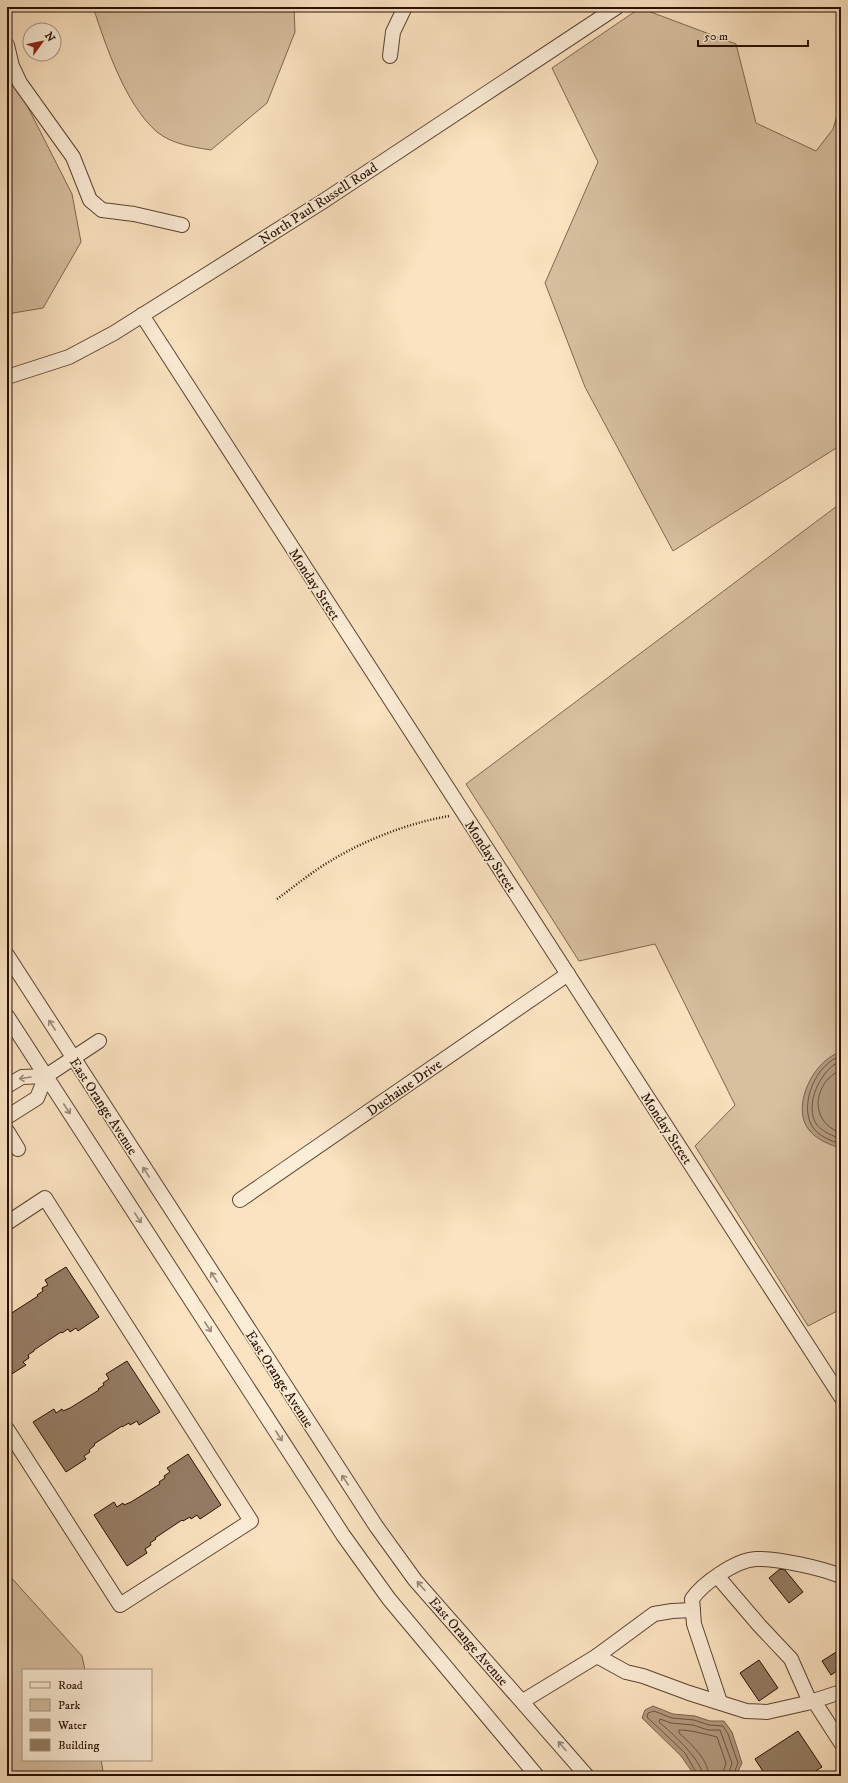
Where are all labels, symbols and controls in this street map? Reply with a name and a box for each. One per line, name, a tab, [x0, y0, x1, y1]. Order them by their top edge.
north arrow	[22, 22, 62, 62]
scale bar	[698, 22, 808, 48]
text: N	[41, 29, 58, 45]
text: 50 m	[704, 29, 728, 44]
street label: North Paul Russell Road	[256, 159, 381, 249]
street label: Monday Street	[284, 545, 344, 624]
street label: Monday Street	[460, 817, 520, 896]
one-way arrow	[48, 1019, 56, 1031]
street label: East Orange Avenue	[65, 1055, 141, 1159]
street label: Duchaine Drive	[364, 1055, 446, 1120]
one-way arrow	[19, 1074, 32, 1082]
street label: Monday Street	[636, 1089, 696, 1168]
one-way arrow	[63, 1103, 71, 1114]
one-way arrow	[142, 1166, 150, 1178]
one-way arrow	[134, 1212, 142, 1223]
one-way arrow	[209, 1271, 217, 1283]
one-way arrow	[205, 1321, 213, 1333]
street label: East Orange Avenue	[241, 1328, 317, 1432]
one-way arrow	[275, 1430, 283, 1441]
one-way arrow	[341, 1475, 349, 1486]
one-way arrow	[416, 1580, 425, 1591]
street label: East Orange Avenue	[425, 1593, 512, 1690]
legend	[22, 1669, 152, 1761]
text: Road	[58, 1678, 83, 1693]
text: Park	[58, 1698, 80, 1713]
text: Water	[57, 1718, 87, 1733]
text: Building	[58, 1738, 99, 1753]
one-way arrow	[557, 1741, 566, 1752]

